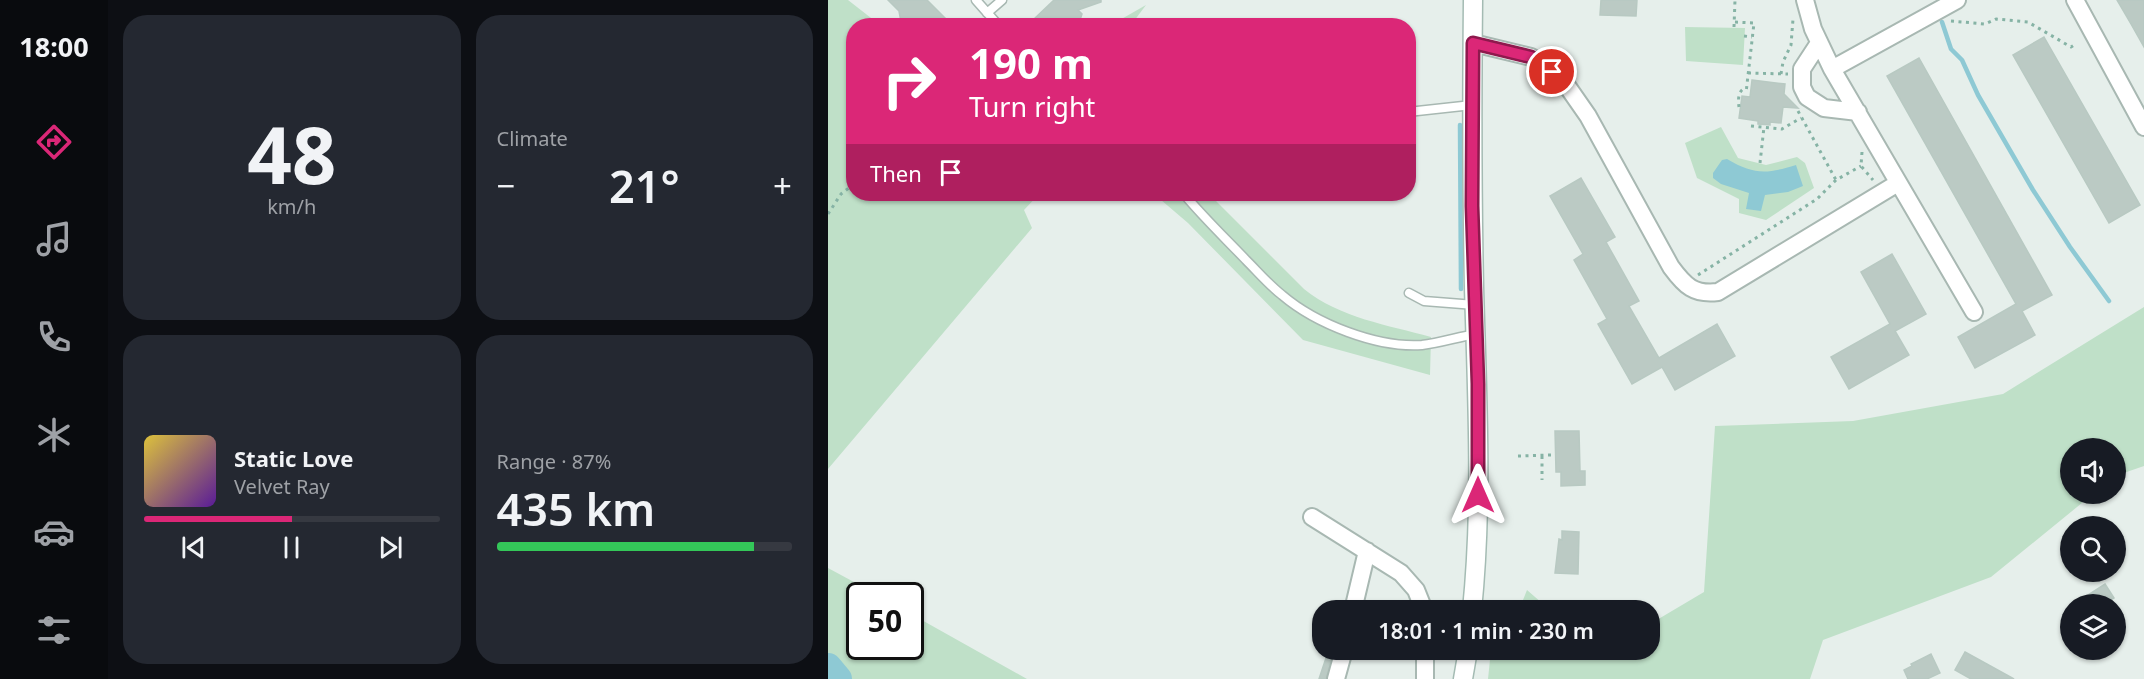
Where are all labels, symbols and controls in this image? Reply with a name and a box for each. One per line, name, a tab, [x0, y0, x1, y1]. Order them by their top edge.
text: 18:00	[19, 28, 89, 65]
text: 190 m	[969, 34, 1093, 91]
icon: right	[870, 42, 948, 120]
pin	[1526, 46, 1577, 97]
icon: arrive	[1535, 55, 1568, 88]
text: Turn right	[969, 88, 1095, 125]
text: 48	[247, 101, 336, 207]
icon: directions	[33, 121, 75, 163]
text: Climate	[497, 125, 568, 152]
text: 21°	[609, 155, 680, 216]
icon: arrive	[934, 156, 967, 189]
text: Then	[870, 158, 922, 188]
text: −	[497, 163, 515, 208]
text: +	[773, 163, 792, 208]
text: km/h	[267, 193, 316, 220]
icon: music	[33, 218, 75, 260]
icon: phone	[33, 316, 75, 358]
icon: climate	[33, 414, 75, 456]
map controls	[2060, 438, 2126, 660]
button: sound	[2060, 438, 2126, 504]
text: Static Love	[234, 443, 353, 473]
text: Range · 87%	[497, 448, 611, 475]
position arrow	[1446, 463, 1510, 527]
text: Velvet Ray	[234, 473, 330, 500]
text: 435 km	[497, 478, 655, 539]
icon: car	[33, 511, 75, 553]
button: search	[2060, 516, 2126, 582]
icon: previous	[177, 531, 210, 564]
icon: pause	[275, 531, 308, 564]
icon: next	[374, 531, 407, 564]
speed limit sign: 50	[846, 582, 924, 660]
button: layers	[2060, 594, 2126, 660]
icon: filters	[33, 609, 75, 651]
text: 18:01 · 1 min · 230 m	[1378, 615, 1594, 645]

